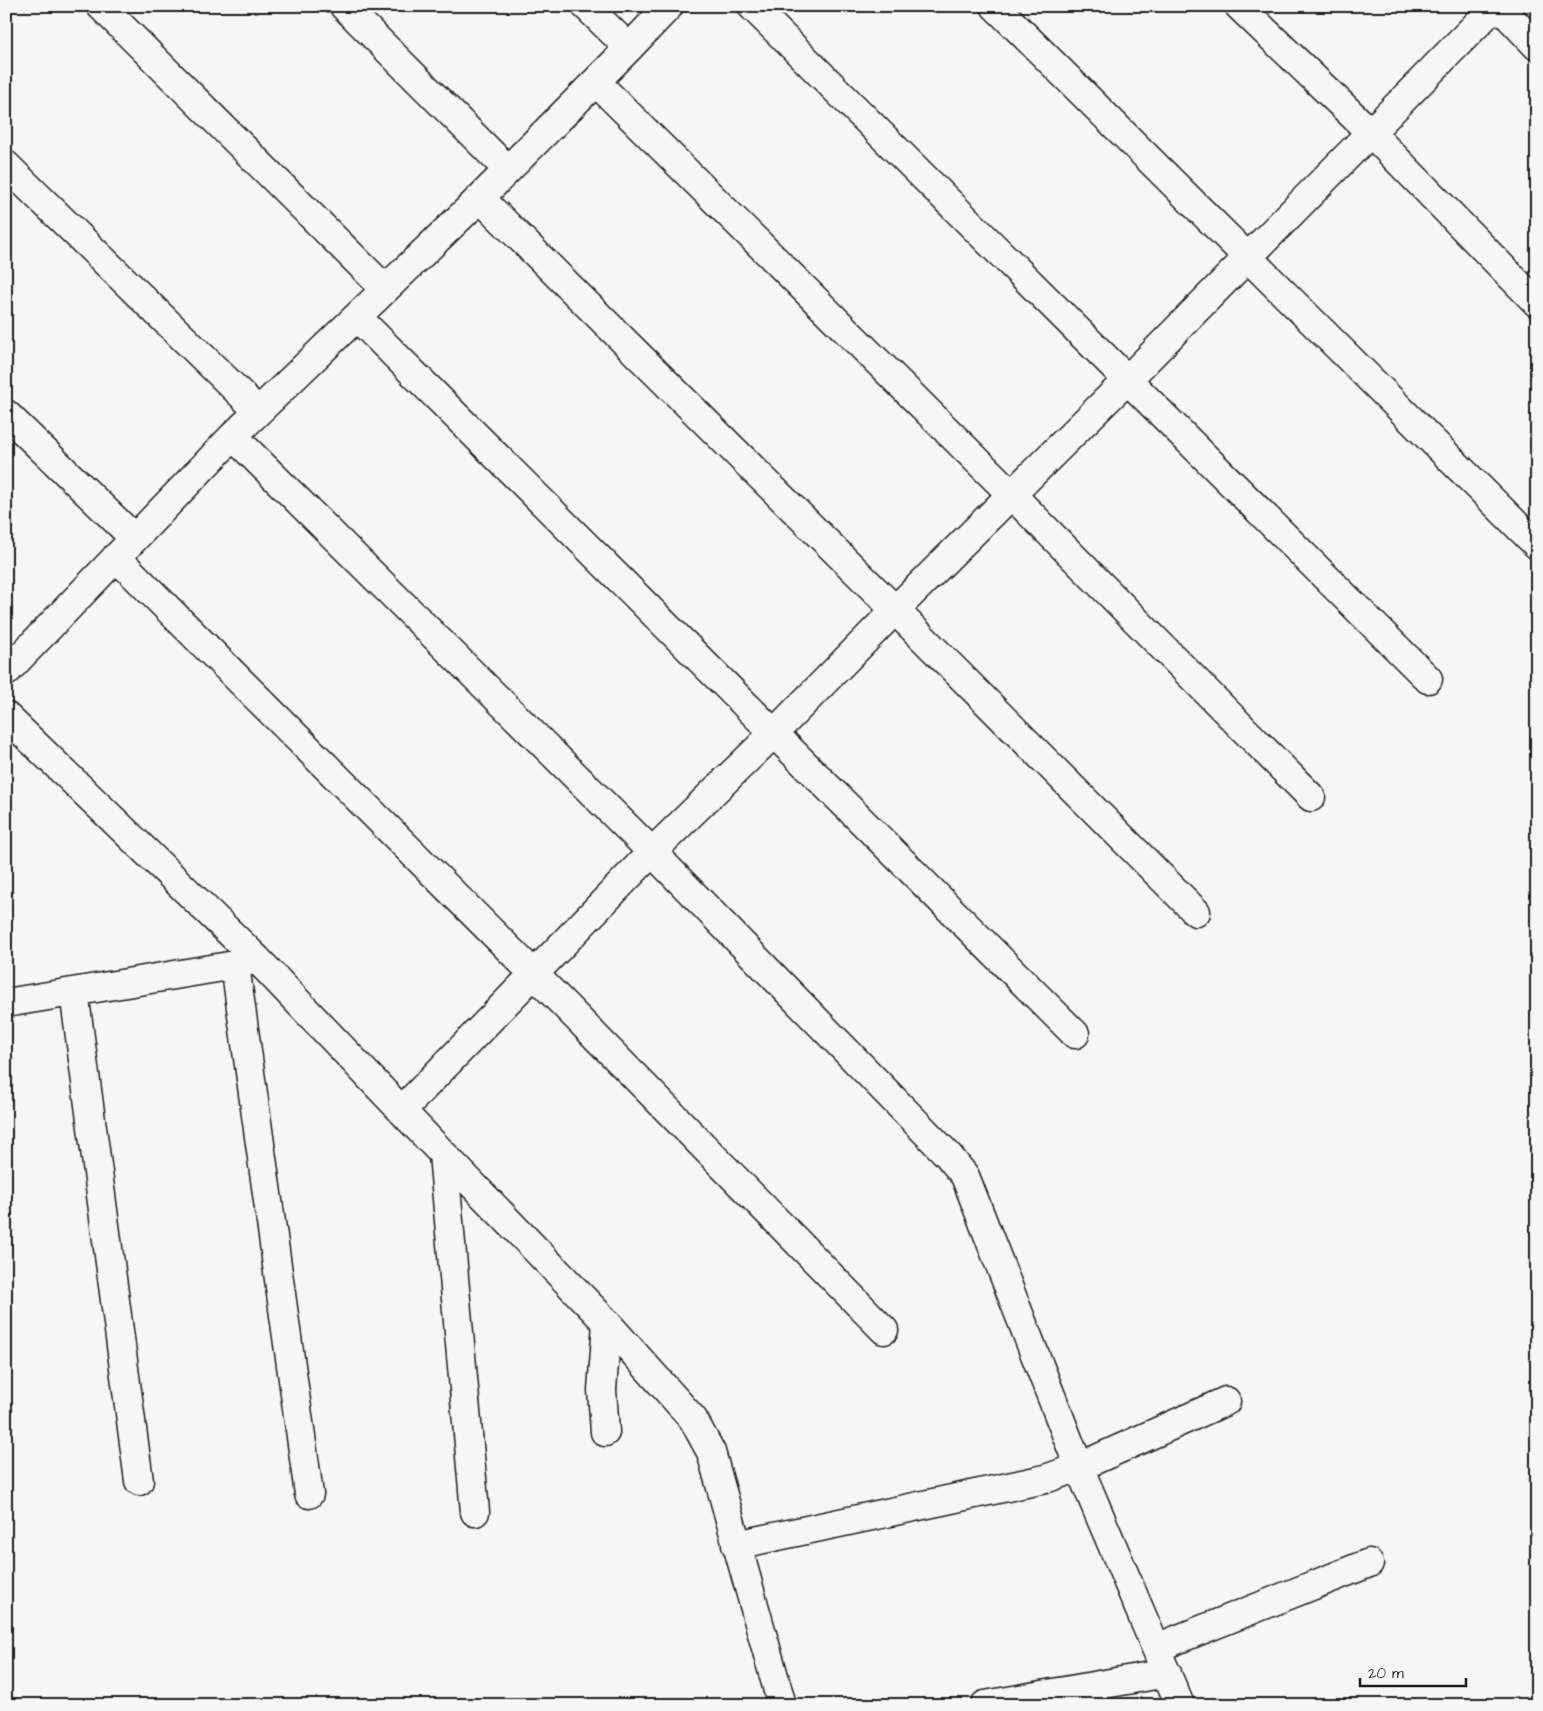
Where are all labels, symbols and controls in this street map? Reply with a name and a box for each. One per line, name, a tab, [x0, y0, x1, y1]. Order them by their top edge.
scale bar	[1360, 1656, 1467, 1688]
text: 20 m	[1368, 1663, 1404, 1684]

